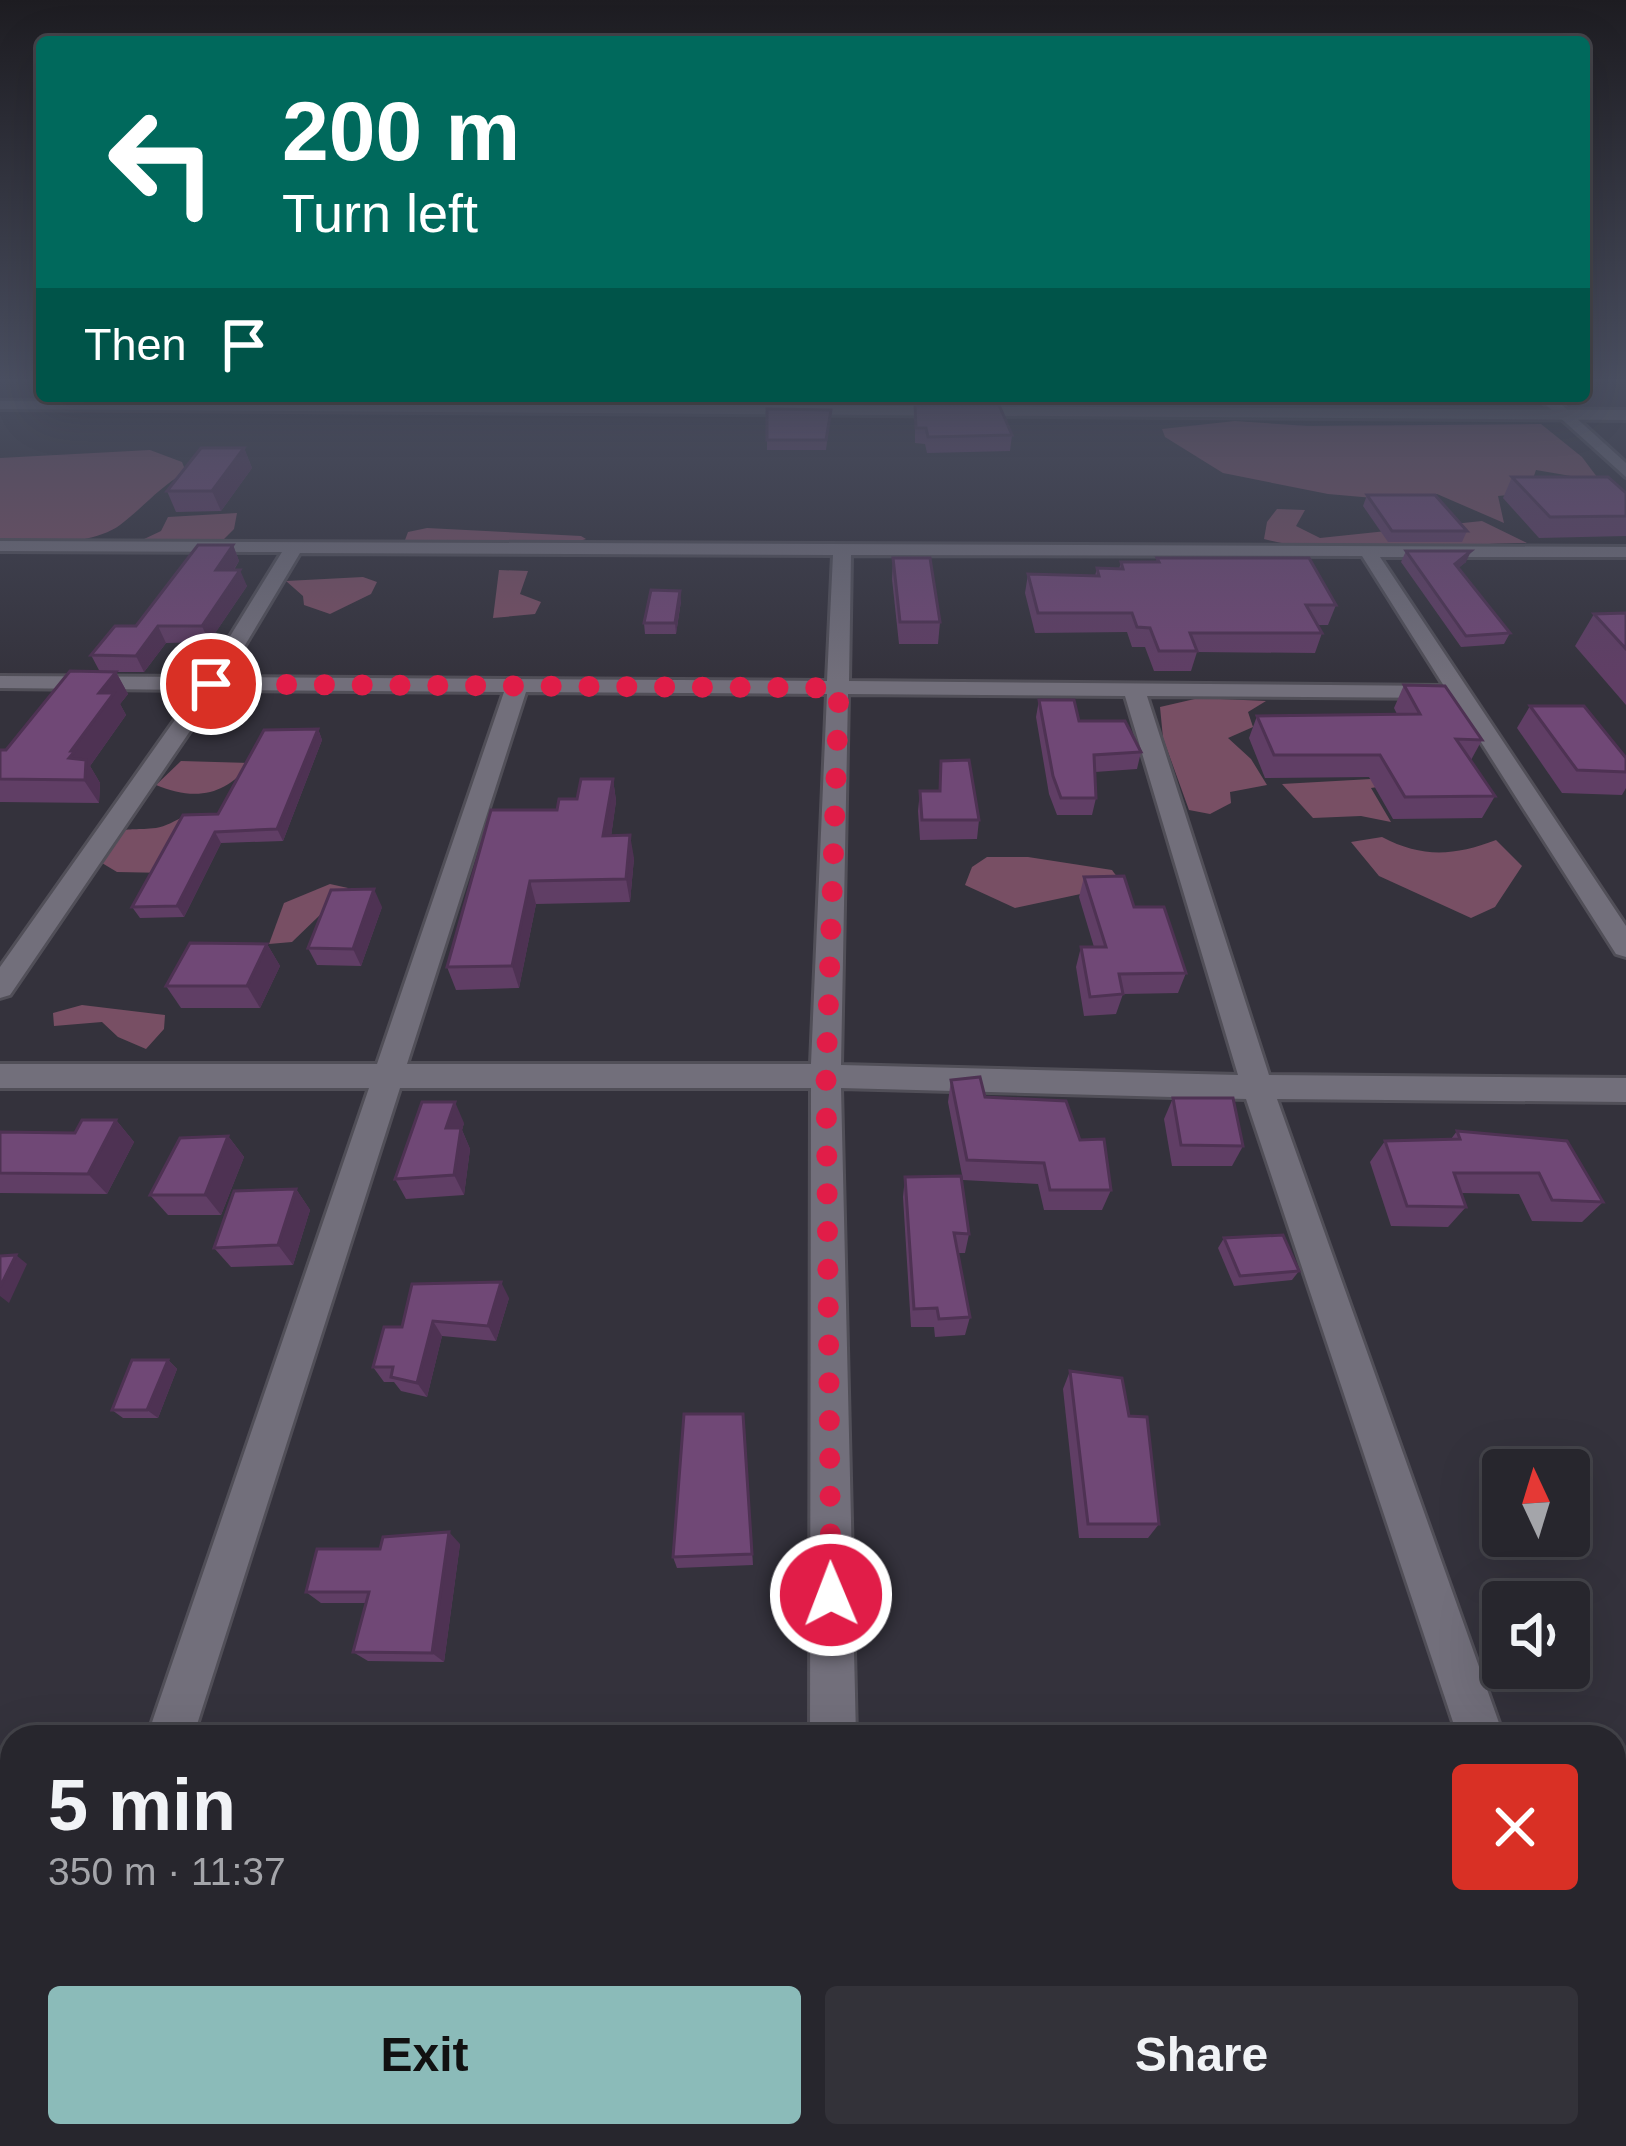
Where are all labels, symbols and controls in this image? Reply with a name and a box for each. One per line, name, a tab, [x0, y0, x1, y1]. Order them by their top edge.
icon: left	[84, 84, 240, 240]
text: 200 m	[282, 84, 520, 178]
text: Turn left	[282, 183, 478, 243]
icon: arrive	[211, 312, 277, 378]
text: Then	[84, 319, 187, 370]
pin	[160, 633, 262, 735]
icon: arrive	[178, 651, 244, 717]
north arrow	[1482, 1449, 1590, 1557]
map controls	[1482, 1449, 1590, 1689]
position arrow	[768, 1532, 894, 1658]
button: sound	[1482, 1581, 1590, 1689]
button: close	[1452, 1764, 1578, 1890]
text: 5 min	[48, 1765, 236, 1845]
text: 350 m · 11:37	[48, 1850, 286, 1893]
button: Exit	[48, 1986, 801, 2124]
button: Share	[825, 1986, 1578, 2124]

